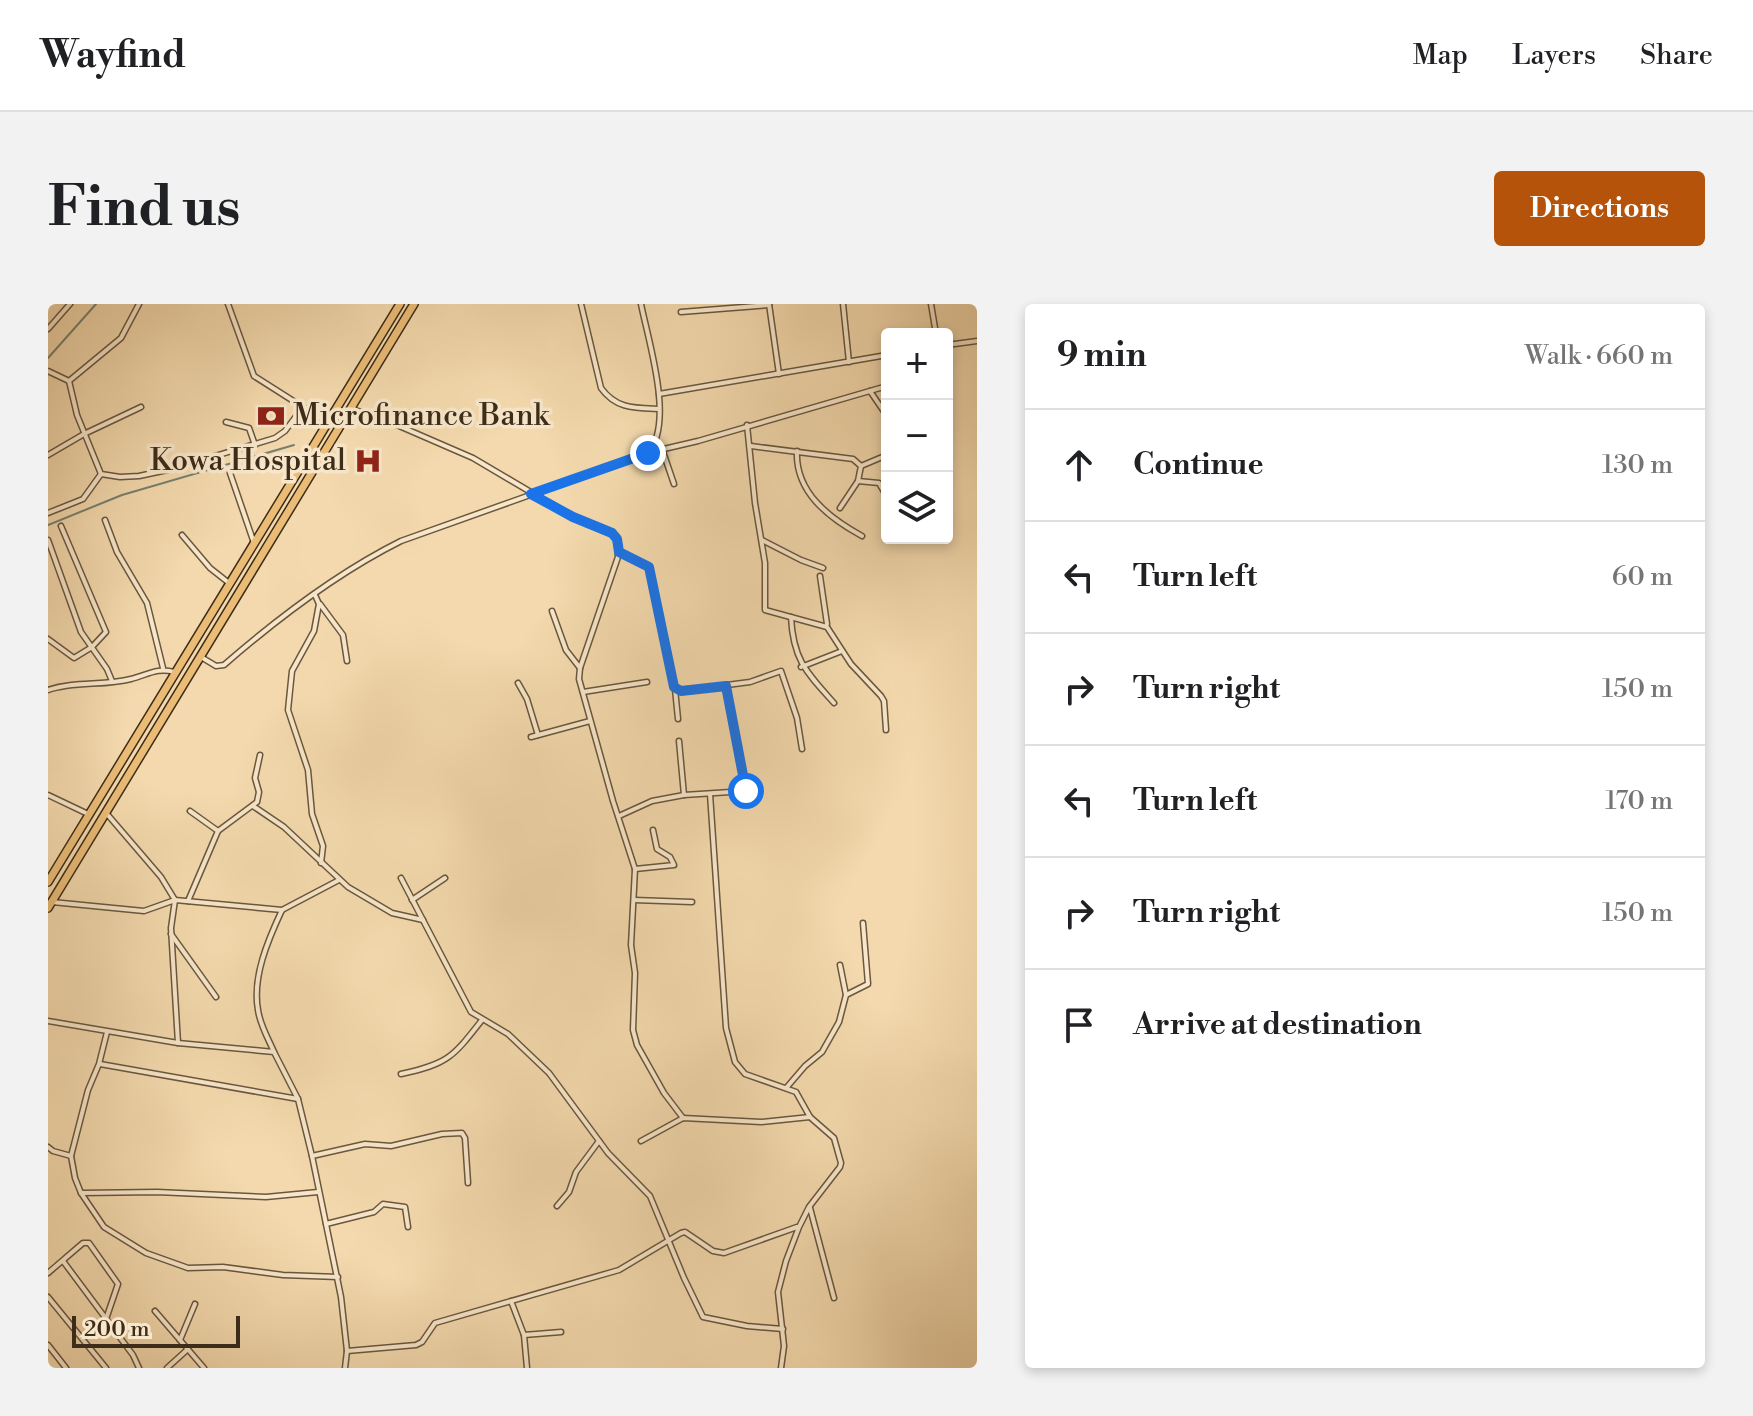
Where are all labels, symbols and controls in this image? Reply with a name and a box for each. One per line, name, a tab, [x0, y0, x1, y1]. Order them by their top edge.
text: Wayfind	[40, 32, 186, 79]
text: Map	[1413, 38, 1468, 73]
text: Layers	[1512, 38, 1596, 73]
text: Share	[1640, 38, 1713, 73]
button: Directions	[1494, 171, 1705, 246]
text: Find us	[48, 173, 241, 243]
map controls	[881, 328, 953, 544]
button: +	[881, 328, 953, 400]
text: 9 min	[1057, 335, 1147, 377]
text: Walk · 660 m	[1525, 340, 1673, 372]
place label: Microfinance Bank	[293, 397, 551, 435]
button: −	[881, 400, 953, 472]
bank icon: Microfinance Bank	[256, 401, 286, 431]
route end	[630, 435, 666, 471]
place label: Kowa Hospital	[150, 442, 346, 480]
icon: ahead	[1057, 443, 1101, 487]
hospital icon: Kowa Hospital	[353, 446, 383, 476]
text: Continue	[1133, 446, 1264, 484]
text: 130 m	[1602, 449, 1673, 481]
button: layers	[881, 472, 953, 544]
icon: left	[1057, 555, 1101, 599]
text: Turn left	[1133, 558, 1257, 596]
text: 60 m	[1612, 561, 1673, 593]
icon: right	[1057, 667, 1101, 711]
text: Turn right	[1133, 670, 1280, 708]
text: 150 m	[1602, 673, 1673, 705]
route start	[728, 773, 764, 809]
icon: left	[1057, 779, 1101, 823]
text: Turn left	[1133, 782, 1257, 820]
text: 170 m	[1605, 785, 1673, 817]
icon: right	[1057, 891, 1101, 935]
text: Turn right	[1133, 894, 1280, 932]
text: 150 m	[1602, 897, 1673, 929]
icon: arrive	[1057, 1003, 1101, 1047]
text: Arrive at destination	[1133, 1006, 1422, 1044]
scale bar	[72, 1312, 240, 1348]
text: 200 m	[84, 1316, 150, 1343]

